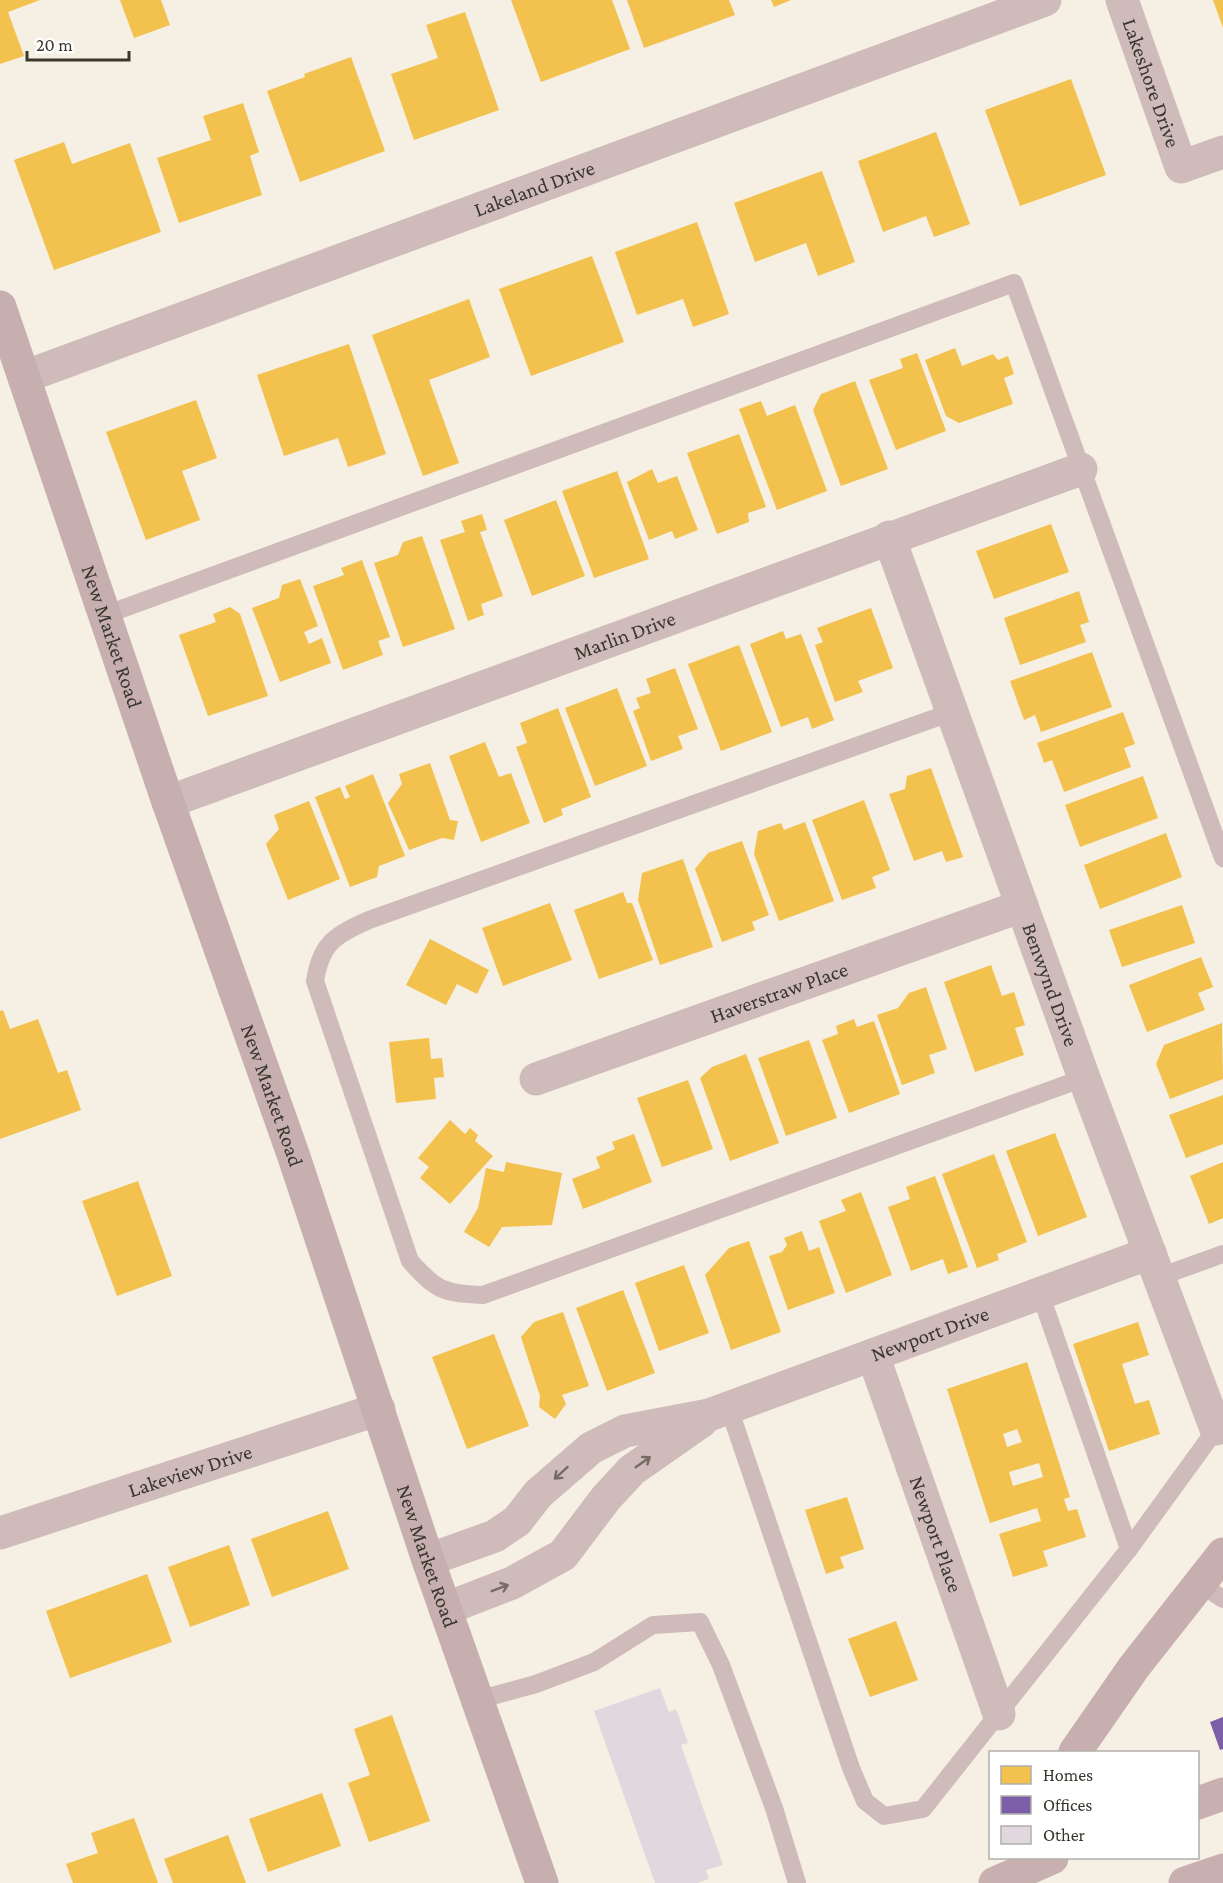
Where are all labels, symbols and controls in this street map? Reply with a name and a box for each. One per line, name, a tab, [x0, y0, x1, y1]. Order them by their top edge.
street label: Lakeshore Drive	[1117, 15, 1185, 151]
scale bar	[27, 24, 129, 62]
text: 20 m	[36, 35, 73, 55]
street label: Lakeland Drive	[471, 155, 598, 222]
street label: New Market Road	[76, 562, 147, 711]
street label: Marlin Drive	[570, 606, 679, 665]
street label: Benwynd Drive	[1017, 920, 1084, 1050]
street label: Haverstraw Place	[707, 957, 851, 1028]
street label: New Market Road	[236, 1021, 308, 1170]
street label: Newport Drive	[868, 1301, 992, 1366]
street label: Lakeview Drive	[125, 1439, 255, 1502]
one-way arrow	[635, 1456, 651, 1468]
one-way arrow	[553, 1466, 568, 1480]
street label: Newport Place	[904, 1473, 967, 1596]
street label: New Market Road	[392, 1481, 463, 1631]
one-way arrow	[490, 1582, 508, 1593]
legend	[989, 1751, 1199, 1859]
text: Homes	[1043, 1765, 1093, 1785]
text: Offices	[1043, 1795, 1092, 1815]
text: Other	[1043, 1825, 1086, 1845]

